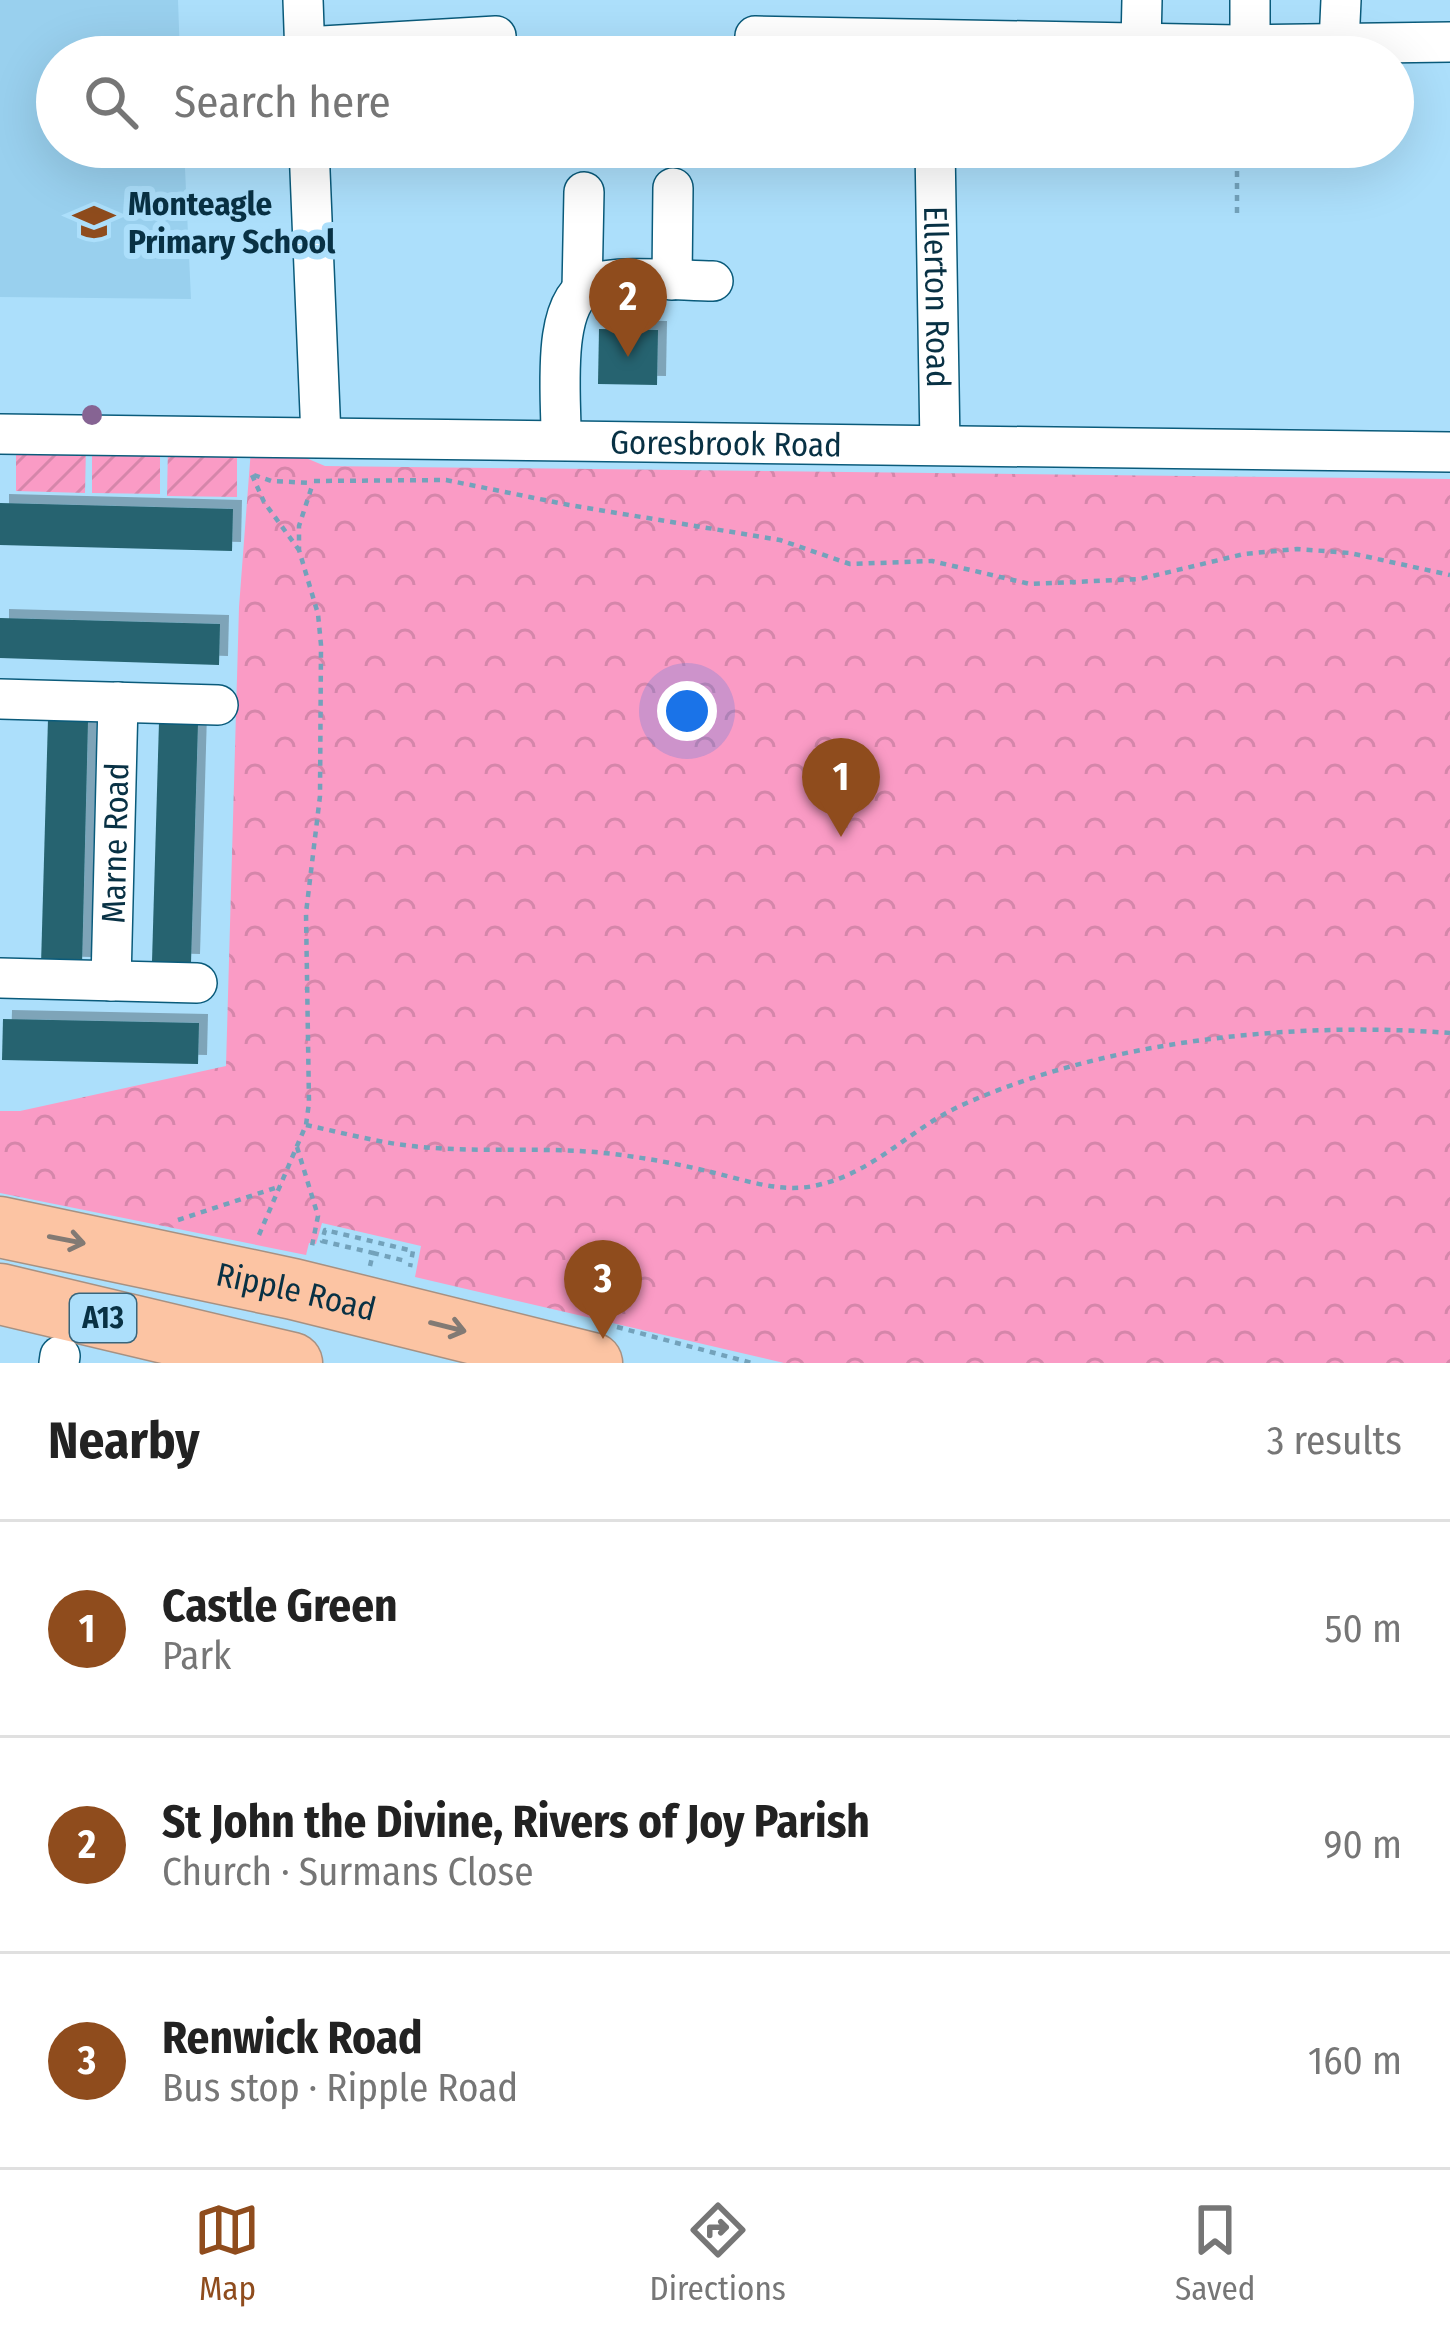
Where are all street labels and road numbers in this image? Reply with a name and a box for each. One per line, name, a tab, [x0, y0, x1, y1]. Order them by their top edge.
street label: Ellerton Road	[915, 206, 958, 388]
street label: Goresbrook Road	[610, 423, 842, 465]
street label: Marne Road	[93, 762, 137, 924]
street label: Ripple Road	[213, 1254, 380, 1330]
road number: A13	[70, 1294, 136, 1342]

